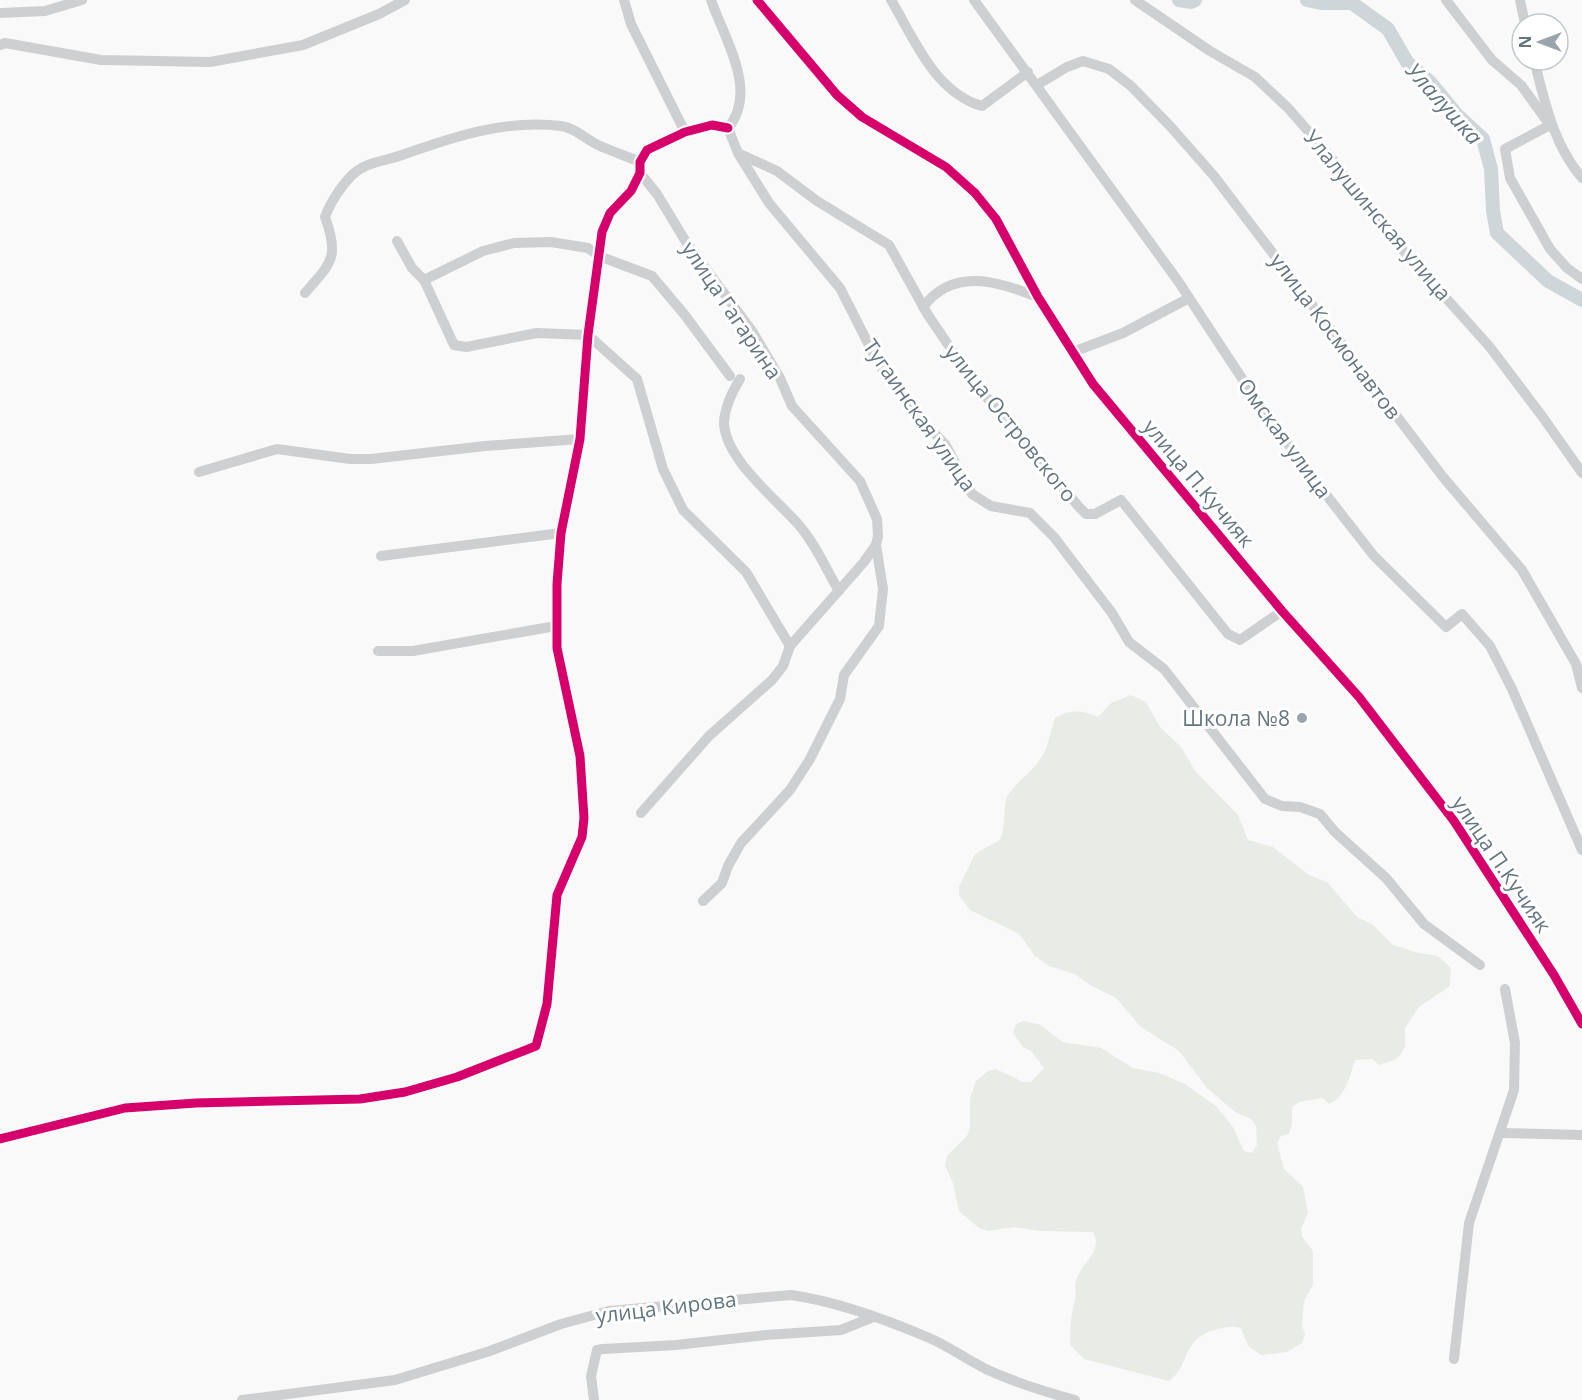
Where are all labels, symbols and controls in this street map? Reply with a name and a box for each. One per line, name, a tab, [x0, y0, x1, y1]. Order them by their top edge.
north arrow	[1510, 12, 1570, 72]
text: N	[1514, 35, 1536, 49]
water label: Улалушка	[1399, 55, 1490, 151]
street label: Улалушинская улица	[1298, 124, 1458, 306]
street label: улица Гагарина	[675, 236, 789, 384]
street label: улица Космонавтов	[1264, 247, 1408, 425]
street label: Тугаинская улица	[857, 333, 983, 497]
street label: улица Островского	[939, 338, 1083, 508]
street label: Омская улица	[1232, 372, 1338, 504]
street label: улица П.Кучияк	[1137, 413, 1261, 553]
place label: Школа №8	[1182, 704, 1290, 732]
marker: Школа №8	[1295, 711, 1309, 725]
street label: улица П.Кучияк	[1446, 790, 1558, 938]
street label: улица Кирова	[594, 1284, 738, 1330]

